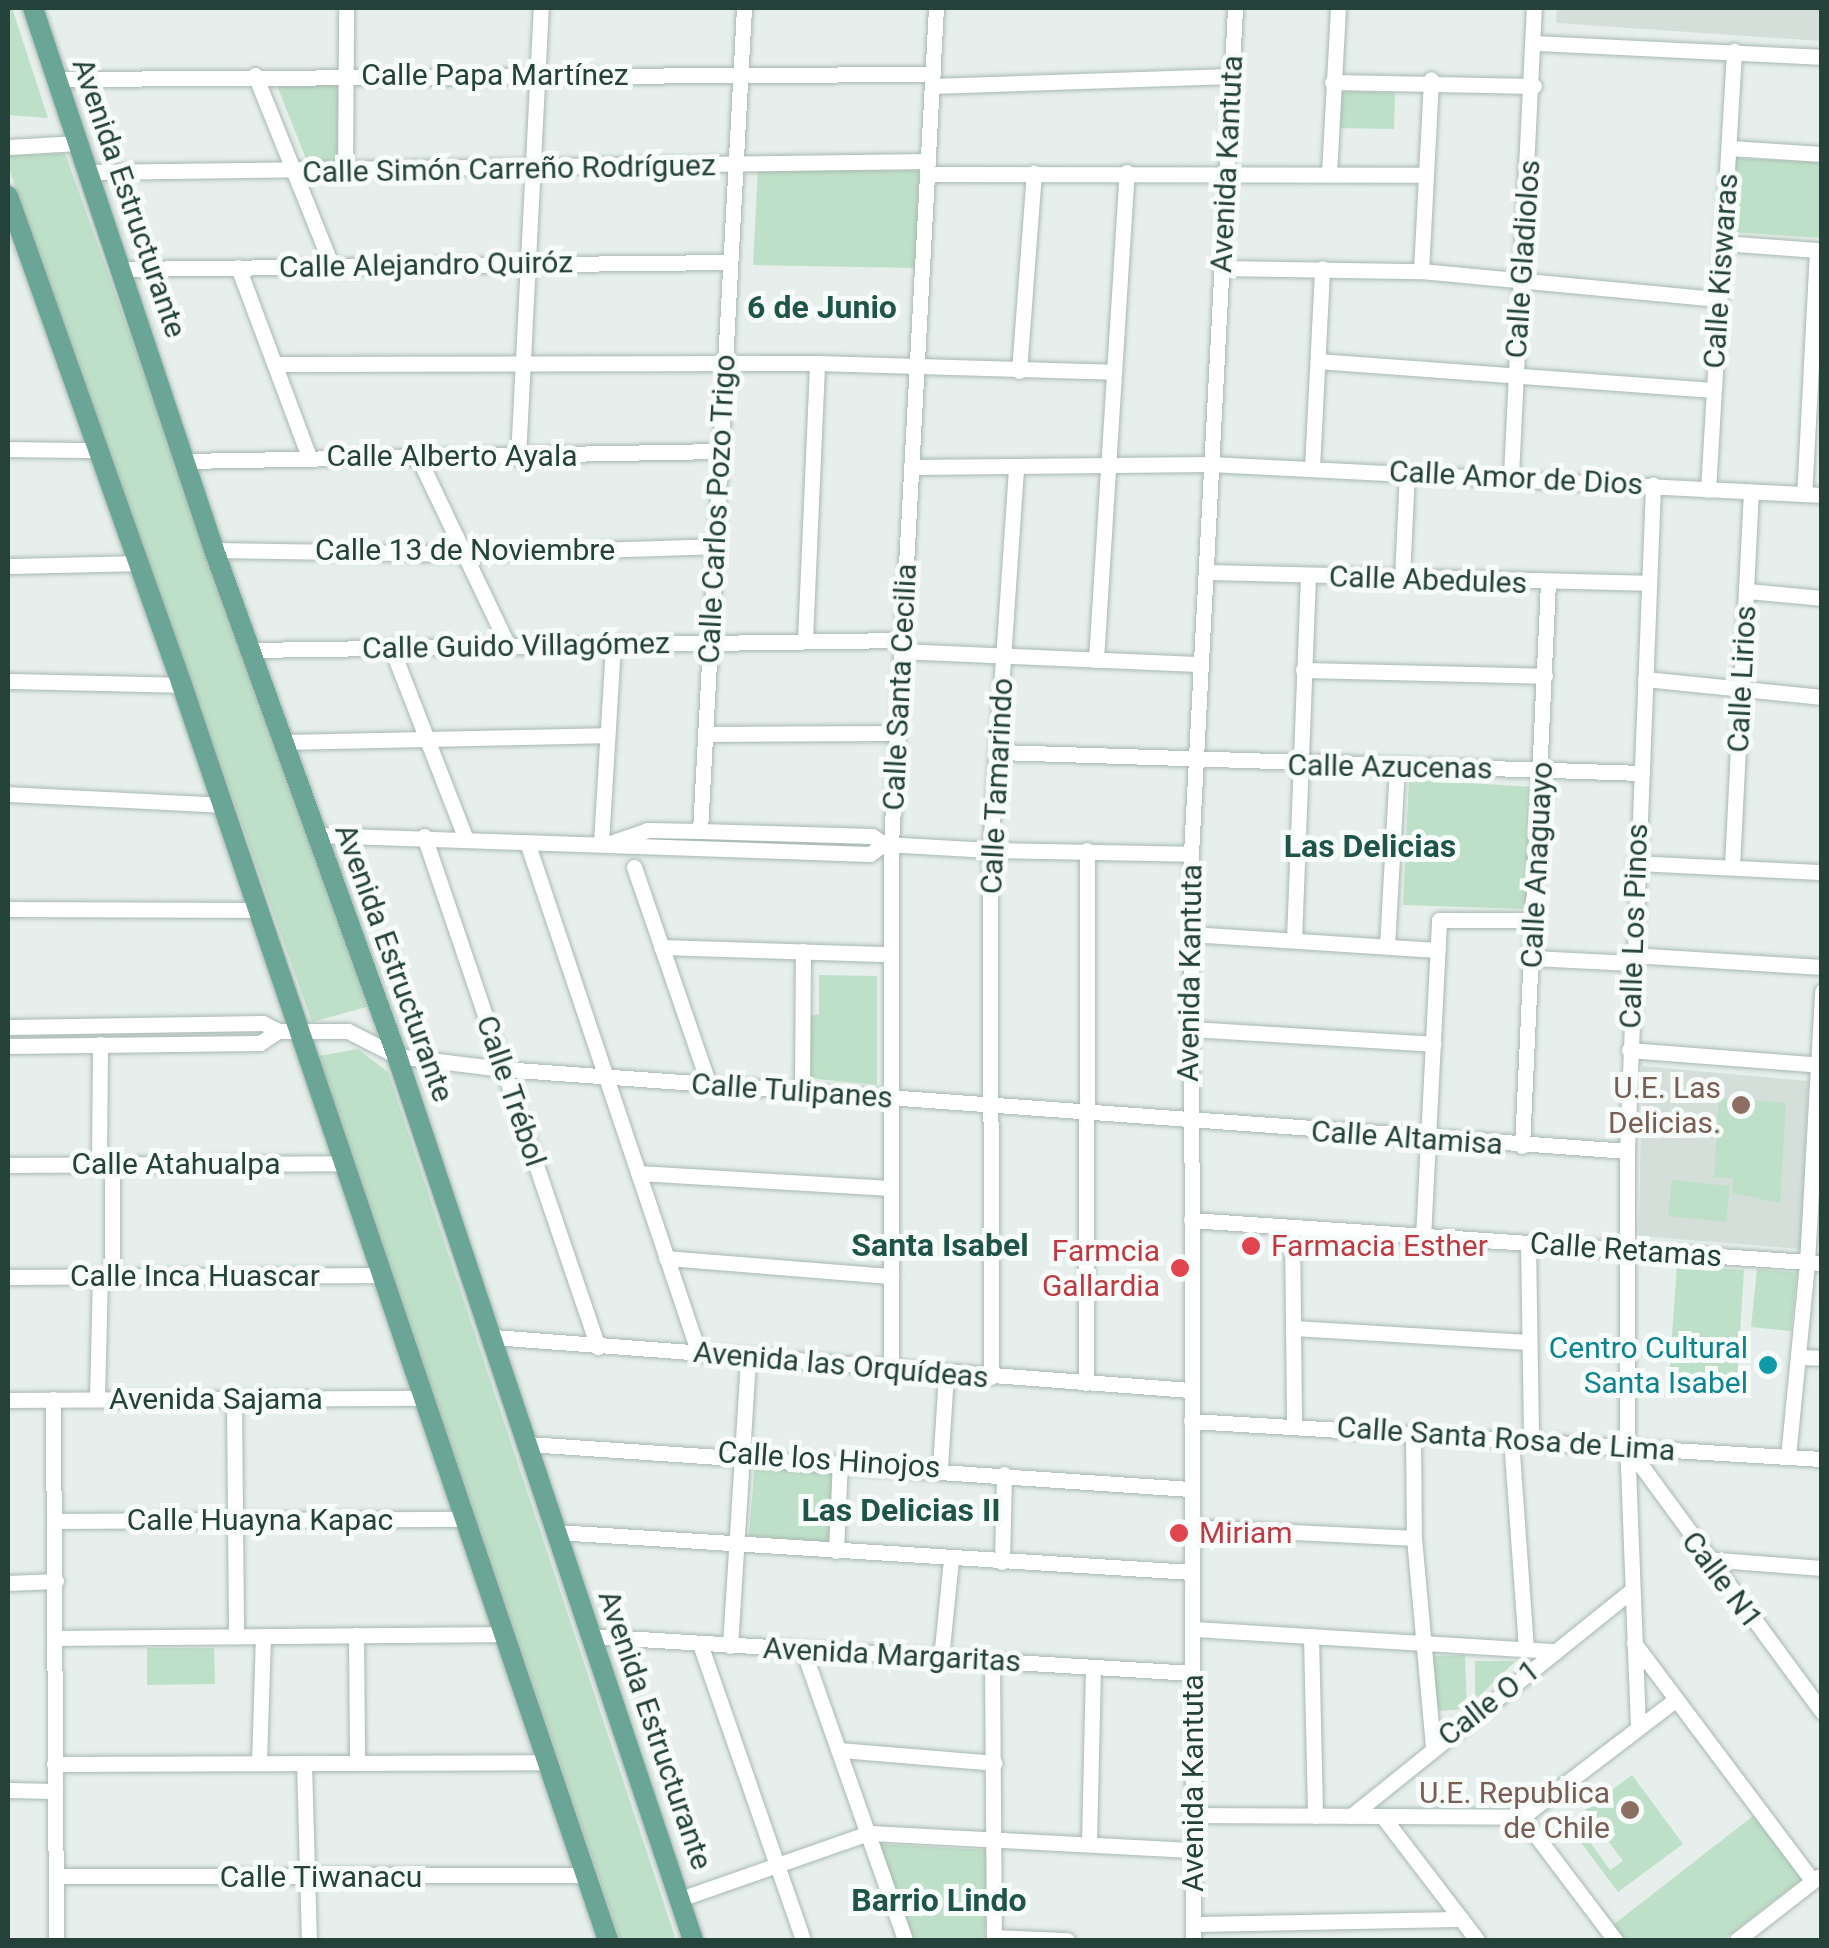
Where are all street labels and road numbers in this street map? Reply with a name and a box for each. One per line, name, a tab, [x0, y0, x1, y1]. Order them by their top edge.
street label: Avenida Estructurante	[64, 54, 194, 342]
street label: Avenida Kantuta	[1203, 54, 1251, 274]
street label: Calle Papa Martínez	[361, 57, 629, 93]
street label: Calle Simón Carreño Rodríguez	[302, 147, 716, 191]
street label: Calle Gladiolos	[1498, 158, 1548, 360]
street label: Calle Kiswaras	[1696, 172, 1746, 370]
street label: Calle Alejandro Quiróz	[279, 244, 573, 286]
street label: Calle Carlos Pozo Trigo	[691, 353, 743, 665]
street label: Calle Alberto Ayala	[326, 438, 578, 474]
street label: Calle Amor de Dios	[1388, 453, 1644, 503]
street label: Calle 13 de Noviembre	[315, 532, 615, 568]
street label: Calle Abedules	[1328, 559, 1528, 601]
street label: Calle Santa Cecilia	[876, 563, 924, 811]
street label: Calle Lirios	[1720, 605, 1764, 753]
street label: Calle Guido Villagómez	[362, 625, 670, 667]
street label: Calle Tamarindo	[973, 677, 1021, 895]
street label: Calle Azucenas	[1287, 747, 1493, 787]
street label: Calle Anaguayo	[1514, 761, 1560, 969]
street label: Avenida Estructurante	[327, 819, 461, 1107]
street label: Calle Los Pinos	[1612, 823, 1656, 1029]
street label: Avenida Kantuta	[1170, 864, 1210, 1082]
street label: Calle Trébol	[468, 1011, 554, 1171]
street label: Calle Tulipanes	[690, 1066, 894, 1116]
street label: Calle Altamisa	[1310, 1113, 1504, 1163]
street label: Calle Atahualpa	[71, 1146, 281, 1182]
street label: Calle Retamas	[1529, 1225, 1723, 1275]
street label: Calle Inca Huascar	[70, 1258, 320, 1294]
street label: Avenida las Orquídeas	[692, 1334, 990, 1396]
street label: Avenida Sajama	[109, 1381, 323, 1417]
street label: Calle Santa Rosa de Lima	[1336, 1409, 1676, 1469]
street label: Calle los Hinojos	[716, 1434, 942, 1486]
street label: Calle Huayna Kapac	[127, 1502, 393, 1538]
street label: Calle N1	[1674, 1524, 1770, 1636]
street label: Avenida Estructurante	[590, 1586, 720, 1874]
street label: Avenida Margaritas	[762, 1630, 1022, 1680]
street label: Calle O 1	[1431, 1652, 1547, 1754]
street label: Avenida Kantuta	[1175, 1674, 1211, 1892]
street label: Calle Tiwanacu	[220, 1859, 422, 1895]

